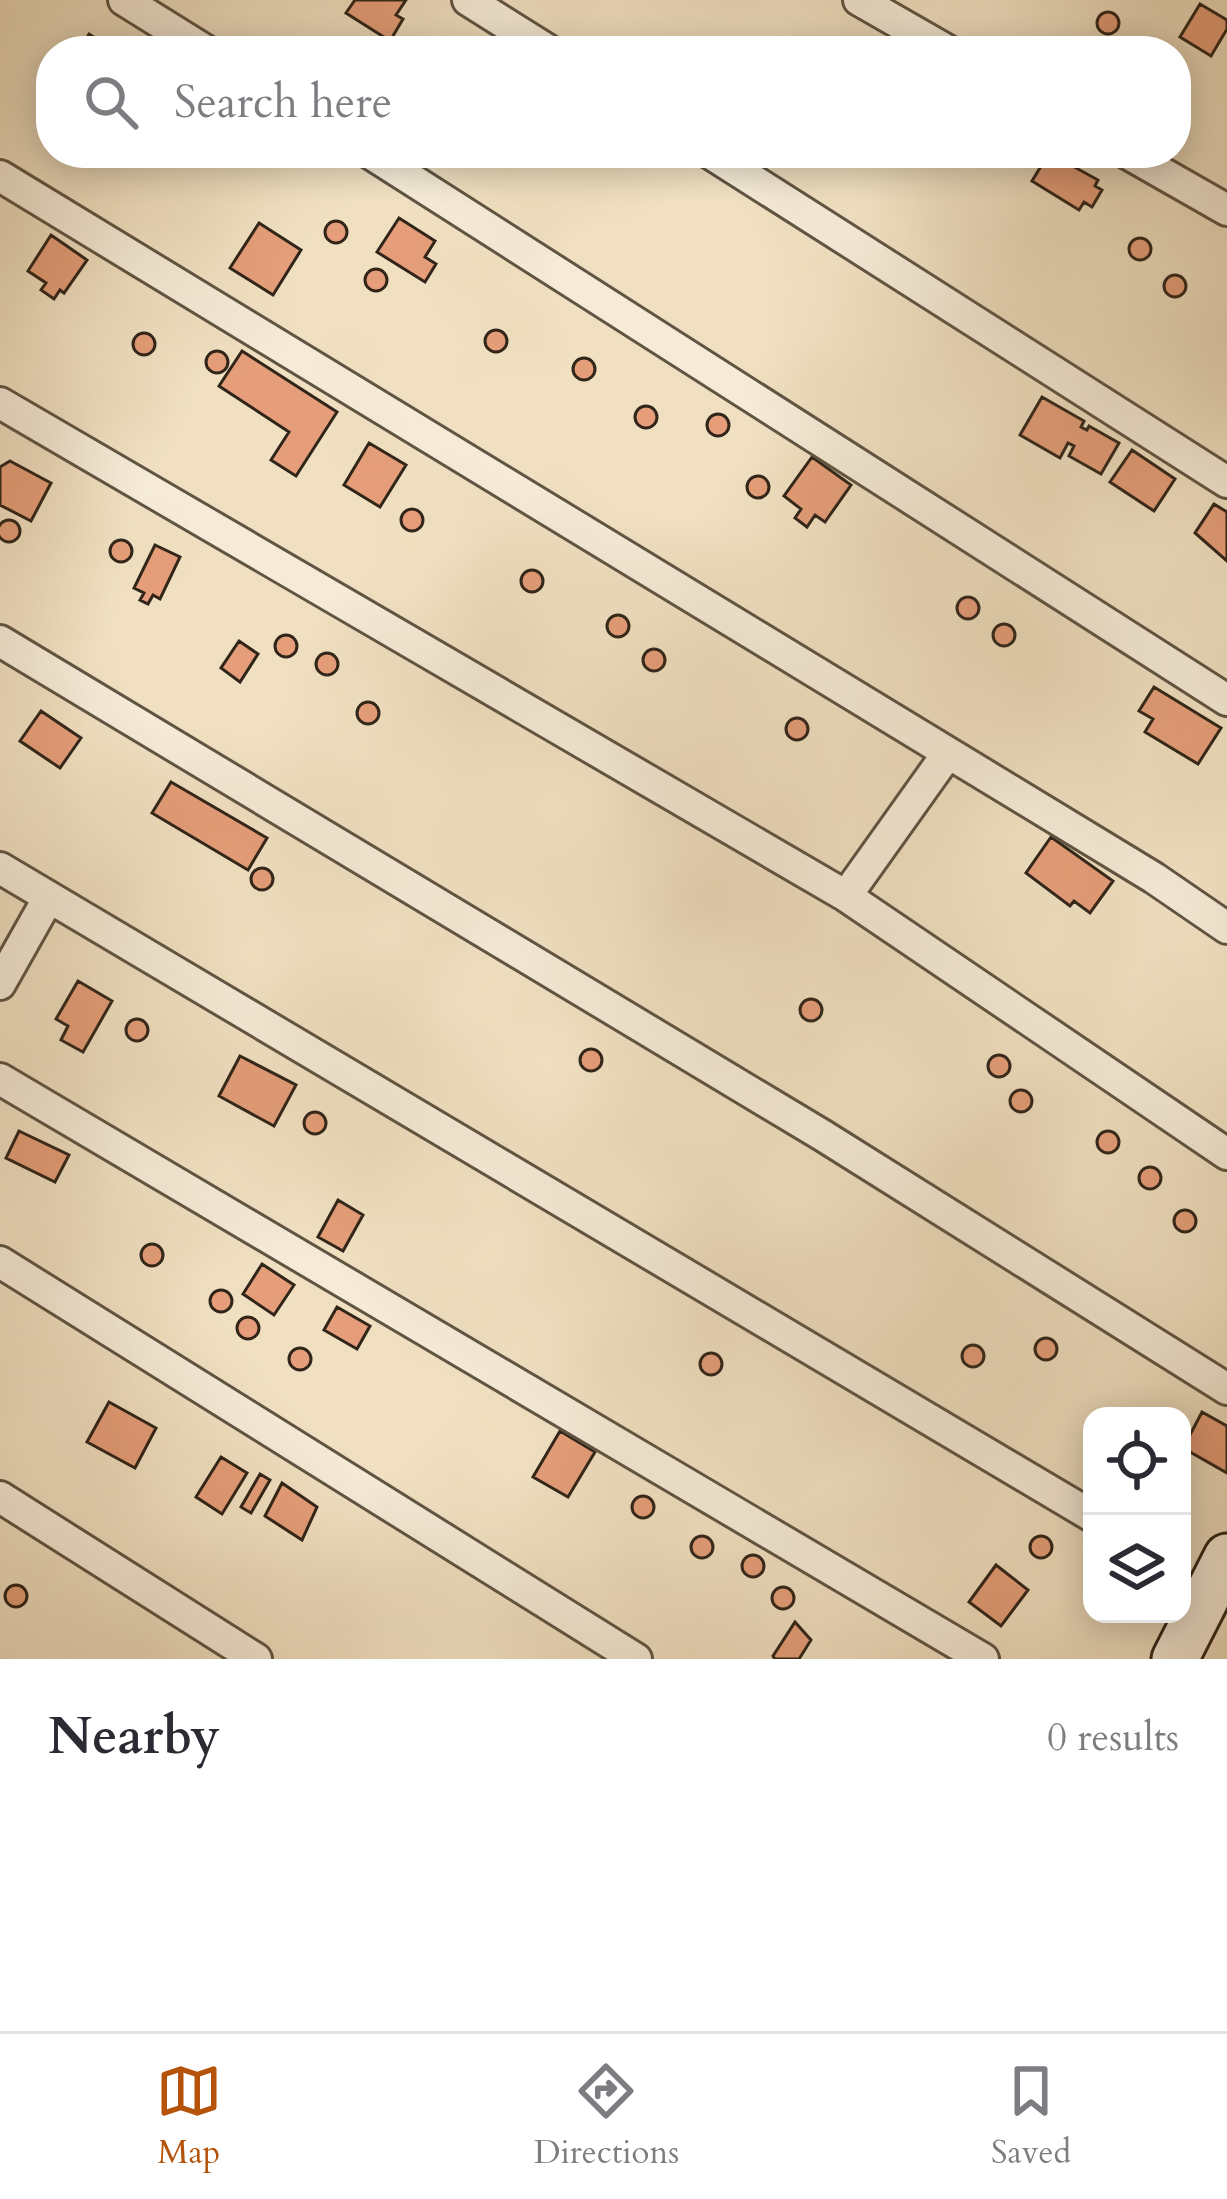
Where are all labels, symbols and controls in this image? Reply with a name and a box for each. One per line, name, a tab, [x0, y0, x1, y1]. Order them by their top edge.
search box	[36, 36, 1191, 168]
icon: search	[78, 69, 144, 135]
text: Search here	[174, 72, 392, 133]
map controls	[1083, 1407, 1191, 1623]
button: locate	[1083, 1407, 1191, 1515]
button: layers	[1083, 1515, 1191, 1623]
text: Nearby	[48, 1702, 220, 1772]
text: 0 results	[1047, 1711, 1179, 1764]
tab: Map	[156, 2058, 222, 2175]
tab: Directions	[534, 2058, 679, 2175]
tab: Saved	[991, 2058, 1071, 2175]

